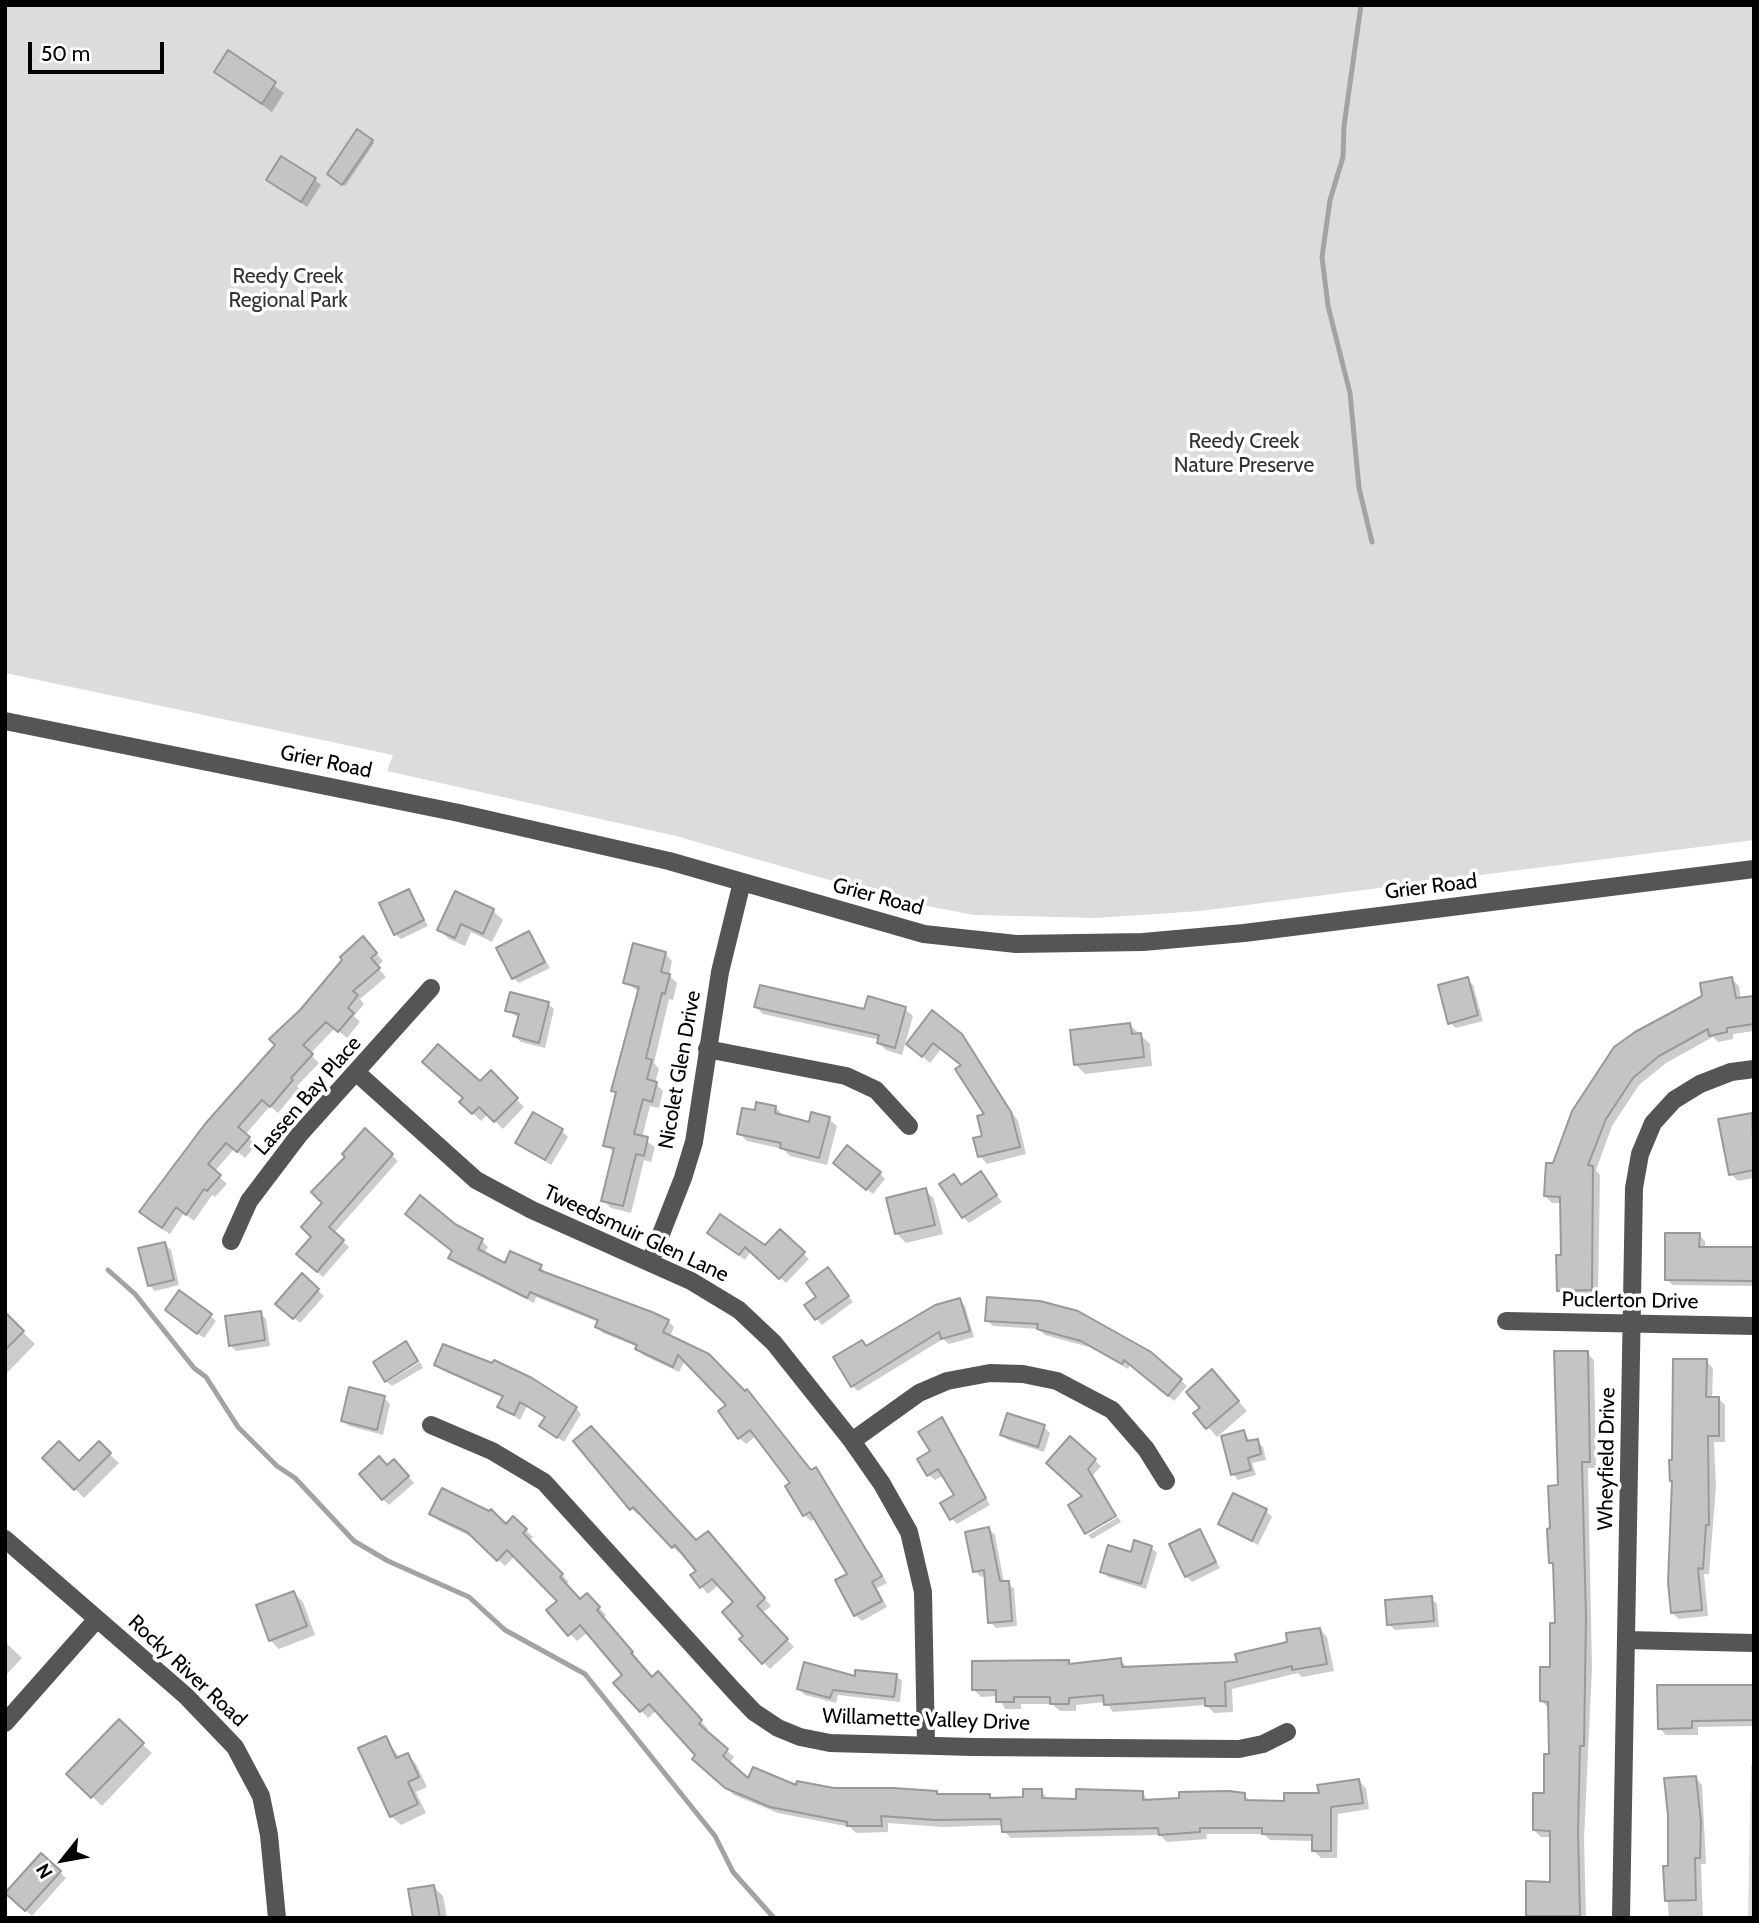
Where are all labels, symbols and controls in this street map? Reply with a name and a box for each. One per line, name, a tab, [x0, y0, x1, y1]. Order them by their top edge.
scale bar	[32, 28, 168, 72]
text: 50 m	[41, 41, 90, 66]
park label: Reedy Creek Regional Park	[228, 264, 348, 314]
park label: Reedy Creek Nature Preserve	[1174, 429, 1314, 479]
street label: Grier Road	[278, 740, 374, 784]
street label: Grier Road	[1383, 869, 1479, 905]
street label: Grier Road	[830, 873, 926, 921]
street label: Nicolet Glen Drive	[654, 989, 706, 1151]
street label: Lassen Bay Place	[249, 1031, 367, 1161]
street label: Tweedsmuir Glen Lane	[540, 1180, 732, 1288]
street label: Puclerton Drive	[1561, 1287, 1699, 1315]
street label: Wheyfield Drive	[1593, 1387, 1621, 1531]
street label: Rocky River Road	[123, 1610, 251, 1732]
street label: Willamette Valley Drive	[822, 1704, 1030, 1736]
north arrow	[28, 1825, 98, 1895]
text: N	[31, 1859, 58, 1883]

